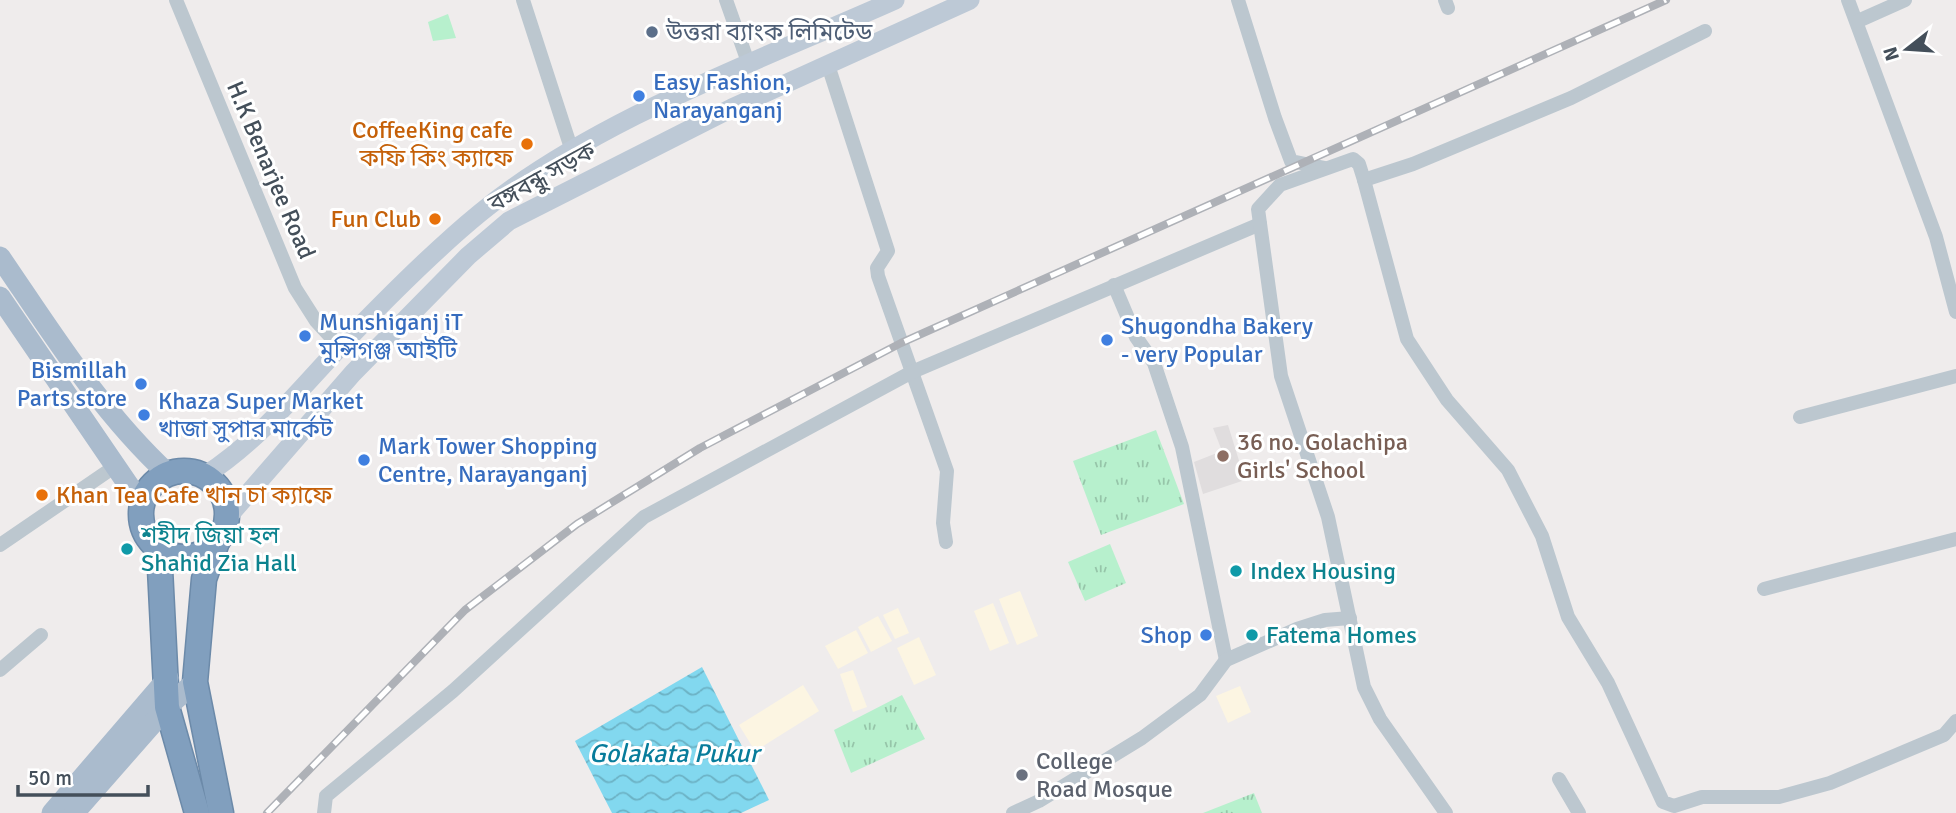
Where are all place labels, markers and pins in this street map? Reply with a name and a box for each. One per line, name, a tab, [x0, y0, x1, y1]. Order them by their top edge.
place label: উত্তরা ব্যাংক লিমিটেড	[665, 17, 873, 47]
marker: উত্তরা ব্যাংক লিমিটেড	[644, 24, 660, 40]
place label: Easy Fashion, Narayanganj	[653, 67, 792, 125]
marker: Easy Fashion, Narayanganj	[631, 88, 647, 104]
place label: CoffeeKing cafe কফি কিং ক্যাফে	[352, 115, 514, 173]
marker: CoffeeKing cafe কফি কিং ক্যাফে	[519, 136, 535, 152]
place label: Fun Club	[331, 204, 421, 234]
marker: Fun Club	[427, 211, 443, 227]
place label: Munshiganj iT মুন্সিগঞ্জ আইটি	[318, 307, 463, 365]
place label: Shugondha Bakery - very Popular	[1121, 311, 1313, 369]
marker: Munshiganj iT মুন্সিগঞ্জ আইটি	[297, 328, 313, 344]
marker: Shugondha Bakery - very Popular	[1099, 332, 1115, 348]
place label: Bismillah Parts store	[17, 355, 127, 413]
marker: Bismillah Parts store	[133, 376, 149, 392]
place label: Khaza Super Market খাজা সুপার মার্কেট	[158, 386, 363, 444]
marker: Khaza Super Market খাজা সুপার মার্কেট	[136, 407, 152, 423]
place label: 36 no. Golachipa Girls' School	[1237, 427, 1408, 485]
place label: Mark Tower Shopping Centre, Narayanganj	[378, 431, 597, 489]
marker: 36 no. Golachipa Girls' School	[1215, 448, 1231, 464]
marker: Mark Tower Shopping Centre, Narayanganj	[356, 452, 372, 468]
place label: Khan Tea Cafe খান চা ক্যাফে	[56, 480, 333, 510]
marker: Khan Tea Cafe খান চা ক্যাফে	[34, 487, 50, 503]
place label: শহীদ জিয়া হল Shahid Zia Hall	[140, 520, 297, 578]
marker: শহীদ জিয়া হল Shahid Zia Hall	[119, 541, 135, 557]
place label: Index Housing	[1250, 556, 1396, 586]
marker: Index Housing	[1228, 563, 1244, 579]
place label: Shop	[1140, 620, 1192, 650]
place label: Fatema Homes	[1266, 620, 1417, 650]
marker: Shop	[1198, 627, 1214, 643]
marker: Fatema Homes	[1244, 627, 1260, 643]
place label: College Road Mosque	[1036, 746, 1173, 804]
marker: College Road Mosque	[1014, 767, 1030, 783]

